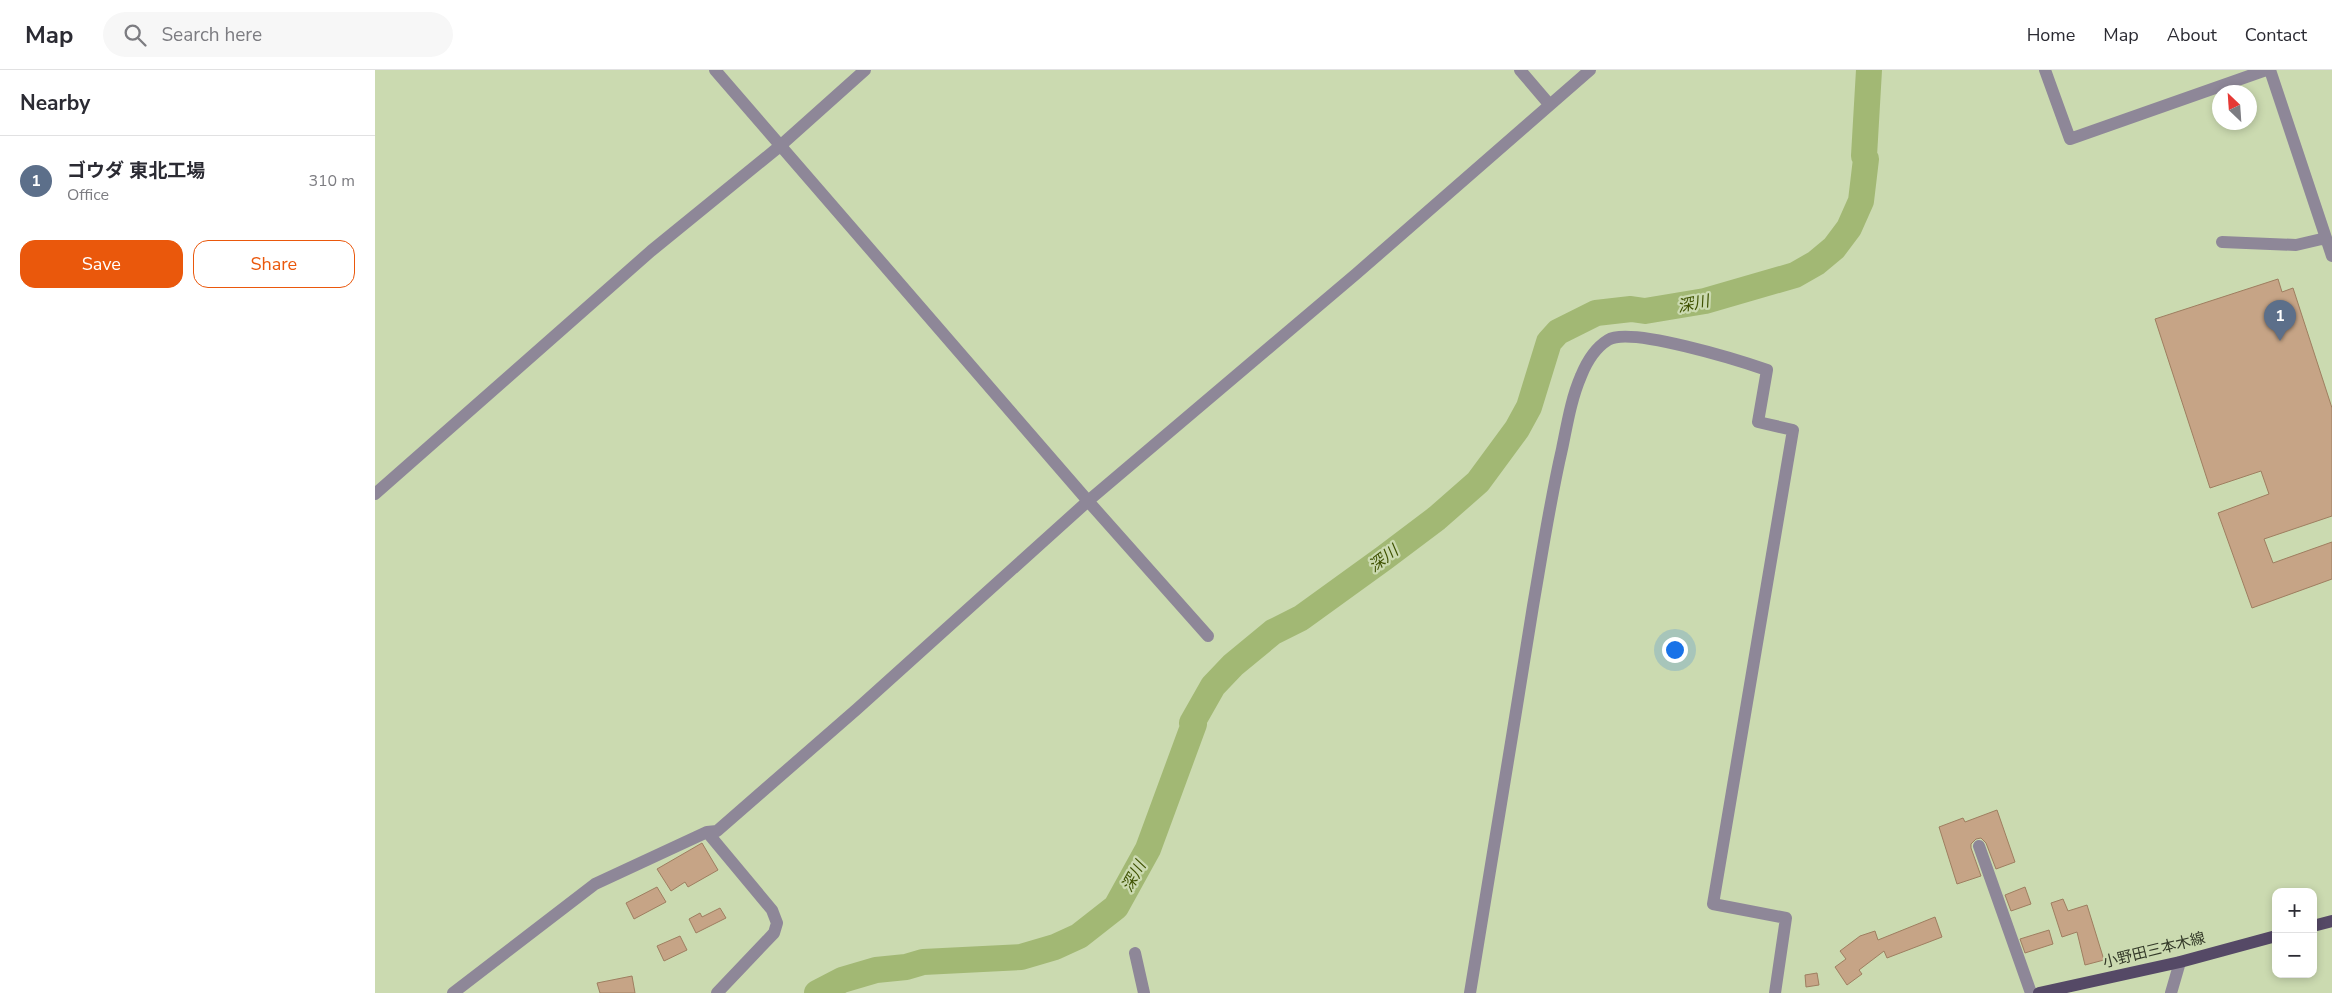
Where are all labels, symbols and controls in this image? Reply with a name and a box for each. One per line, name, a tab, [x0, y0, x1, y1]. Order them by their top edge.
search box	[103, 12, 453, 57]
text: Map	[25, 19, 73, 51]
icon: search	[121, 21, 149, 49]
text: Search here	[161, 22, 262, 48]
text: Home	[2027, 23, 2075, 47]
text: Map	[2103, 23, 2139, 47]
text: About	[2167, 23, 2217, 47]
text: Contact	[2245, 23, 2307, 47]
north arrow	[2212, 85, 2257, 130]
text: Nearby	[20, 89, 90, 117]
text: ゴウダ 東北工場	[67, 158, 205, 184]
text: 1	[31, 170, 41, 192]
text: 310 m	[308, 170, 355, 192]
text: Office	[67, 184, 109, 206]
button: Save	[20, 240, 183, 288]
button: Share	[193, 240, 355, 288]
water label: 深川	[1675, 290, 1713, 318]
pin: 1	[2264, 300, 2296, 341]
water label: 深川	[1364, 539, 1405, 577]
your location	[1662, 637, 1688, 663]
water label: 深川	[1116, 855, 1152, 896]
map controls	[2272, 888, 2317, 978]
button: +	[2272, 888, 2317, 933]
street label: 小野田三本木線	[2101, 928, 2207, 972]
button: −	[2272, 933, 2317, 978]

